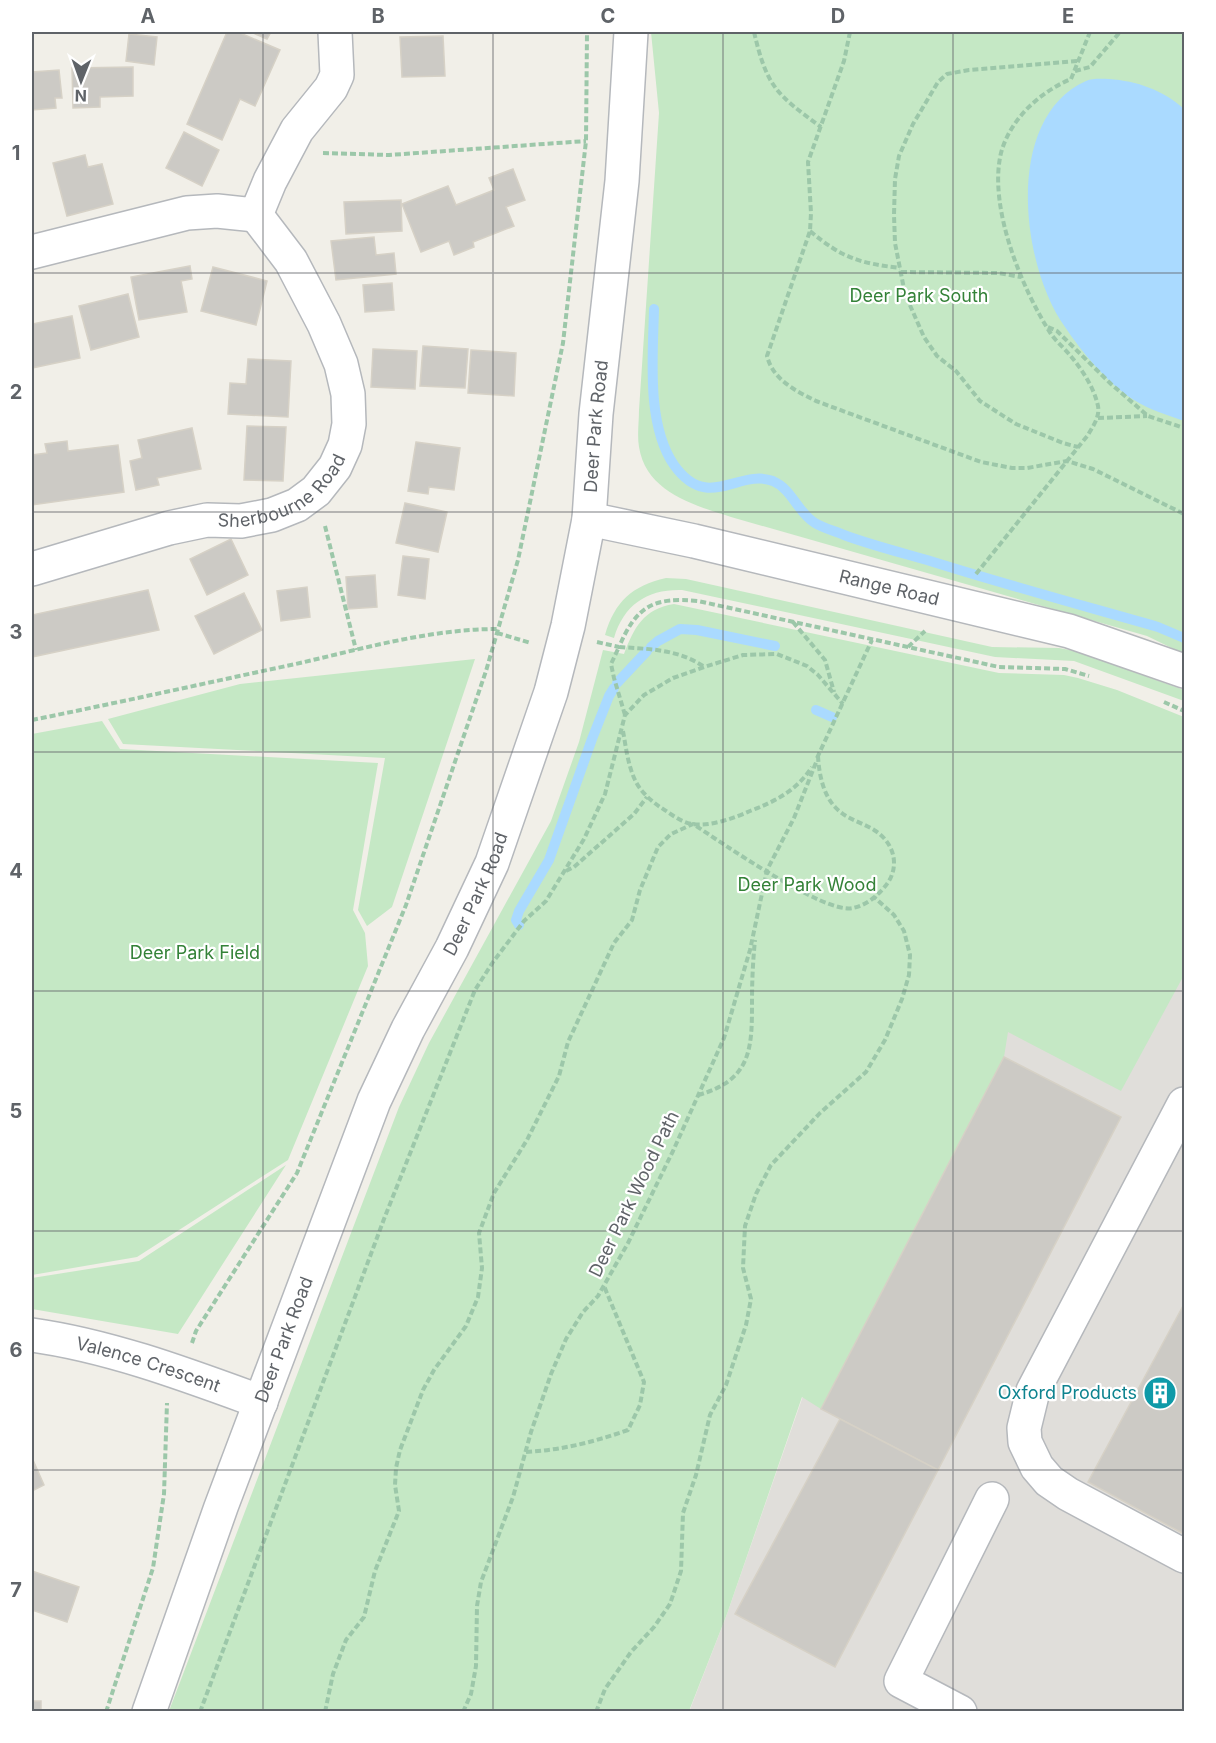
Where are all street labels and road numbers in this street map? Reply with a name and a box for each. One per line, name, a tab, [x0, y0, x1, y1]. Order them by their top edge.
street label: Deer Park Road	[580, 359, 612, 493]
street label: Sherbourne Road	[217, 451, 349, 531]
street label: Range Road	[837, 565, 941, 610]
street label: Deer Park Road	[439, 830, 512, 959]
street label: Deer Park Wood Path	[584, 1107, 683, 1280]
street label: Deer Park Road	[250, 1274, 317, 1405]
street label: Valence Crescent	[74, 1332, 223, 1396]

